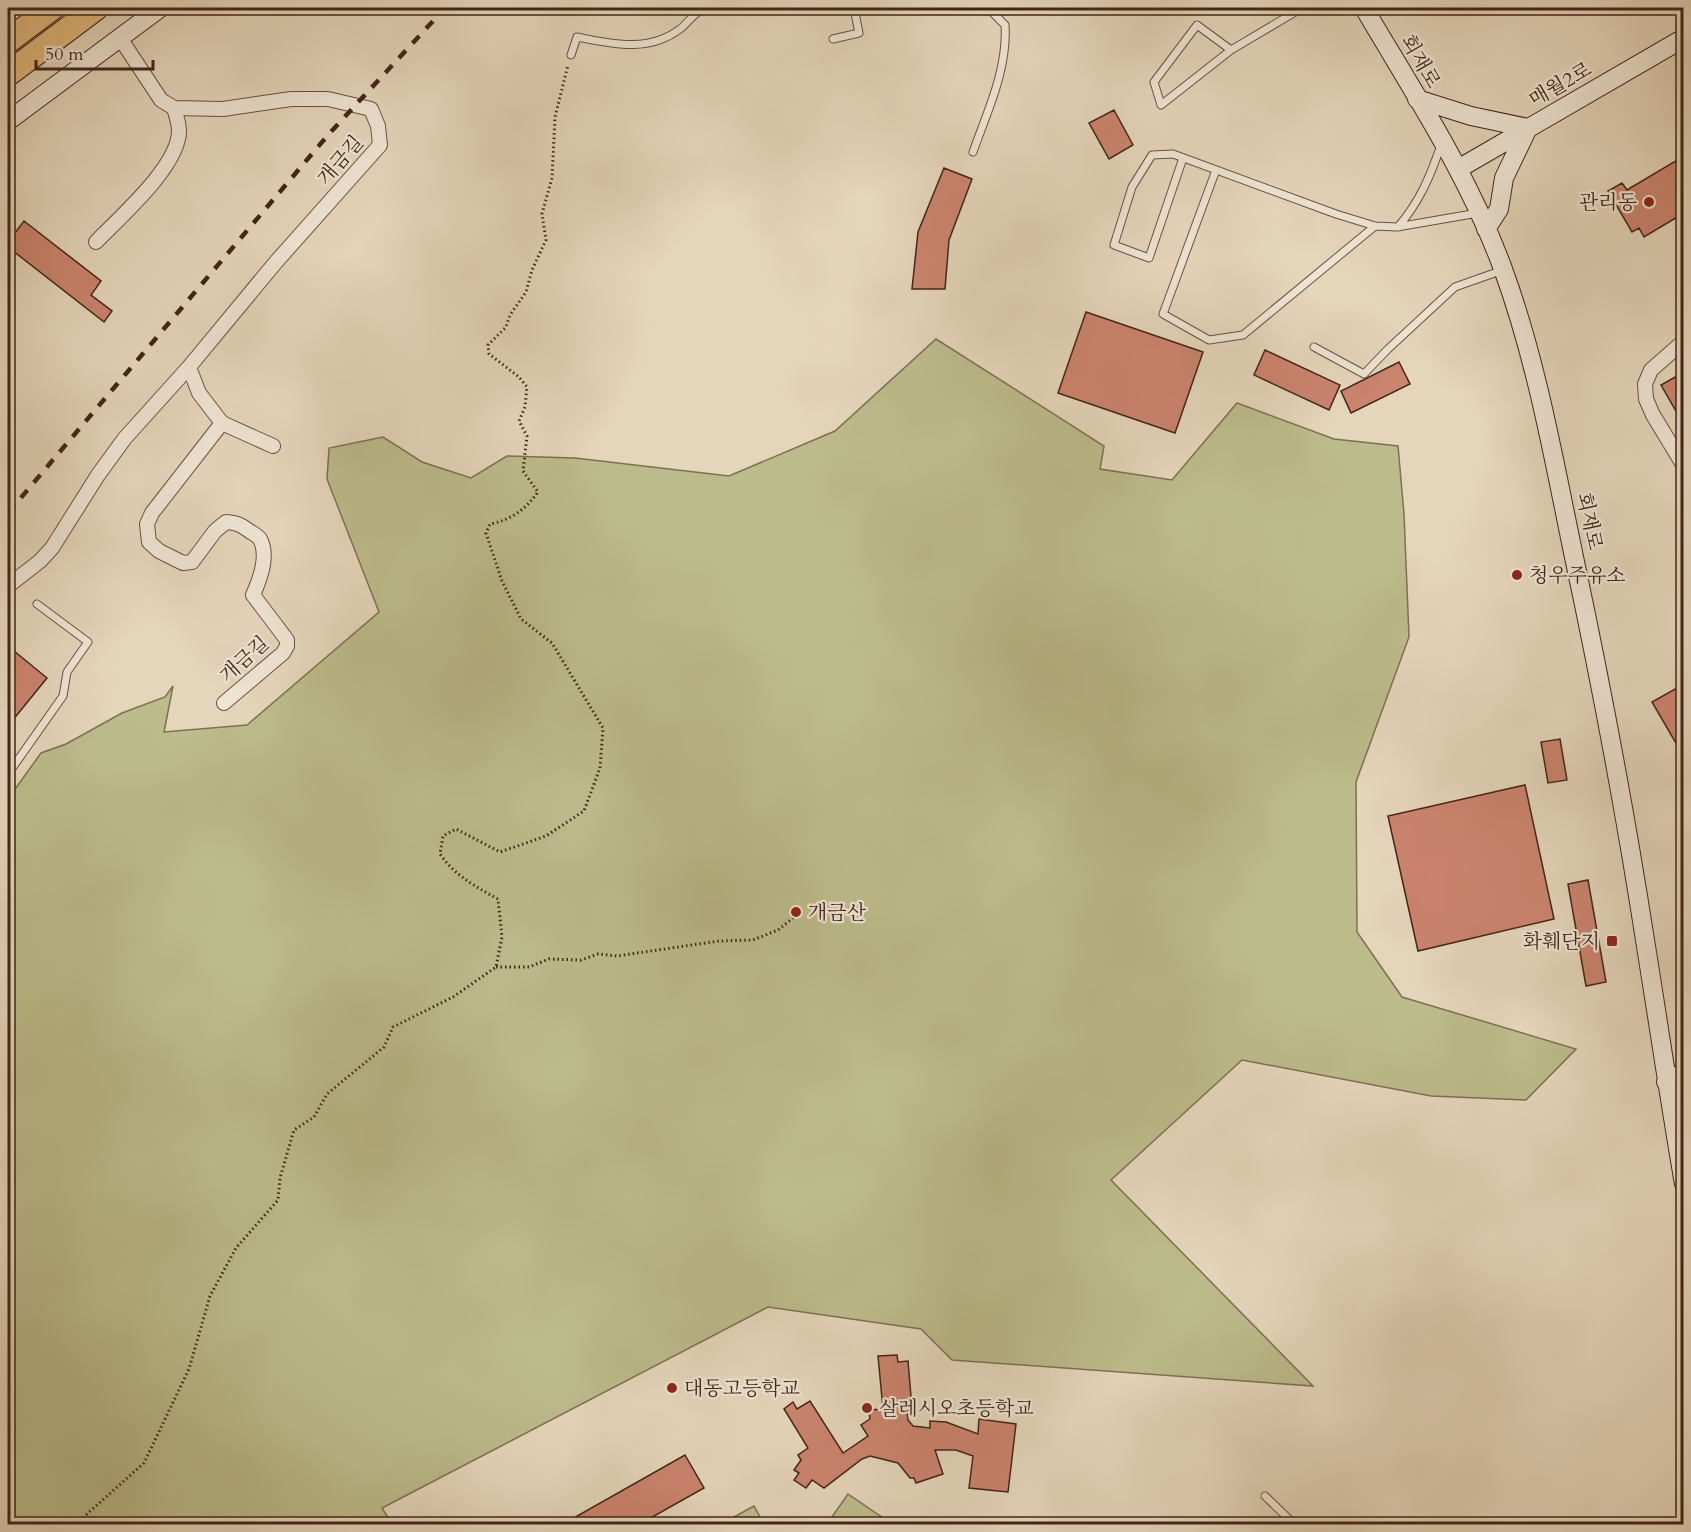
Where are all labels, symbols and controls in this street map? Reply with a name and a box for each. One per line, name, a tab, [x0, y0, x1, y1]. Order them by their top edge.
street label: 회재로	[1394, 29, 1447, 93]
scale bar	[36, 33, 153, 71]
text: 50 m	[45, 42, 84, 67]
street label: 매월2로	[1524, 56, 1597, 113]
street label: 개금길	[311, 130, 370, 191]
place label: 관리동	[1579, 189, 1637, 216]
marker: 관리동	[1642, 195, 1656, 209]
street label: 회재로	[1570, 490, 1609, 552]
place label: 청우주유소	[1529, 562, 1626, 589]
marker: 청우주유소	[1510, 568, 1524, 582]
street label: 개금길	[214, 630, 275, 689]
place label: 개금산	[808, 899, 867, 926]
marker: 개금산	[789, 905, 803, 919]
place label: 화훼단지	[1523, 928, 1600, 955]
marker: 화훼단지	[1605, 934, 1619, 948]
place label: 대동고등학교	[684, 1375, 801, 1402]
marker: 대동고등학교	[665, 1381, 679, 1395]
place label: 살레시오초등학교	[879, 1395, 1034, 1422]
marker: 살레시오초등학교	[860, 1401, 874, 1415]

